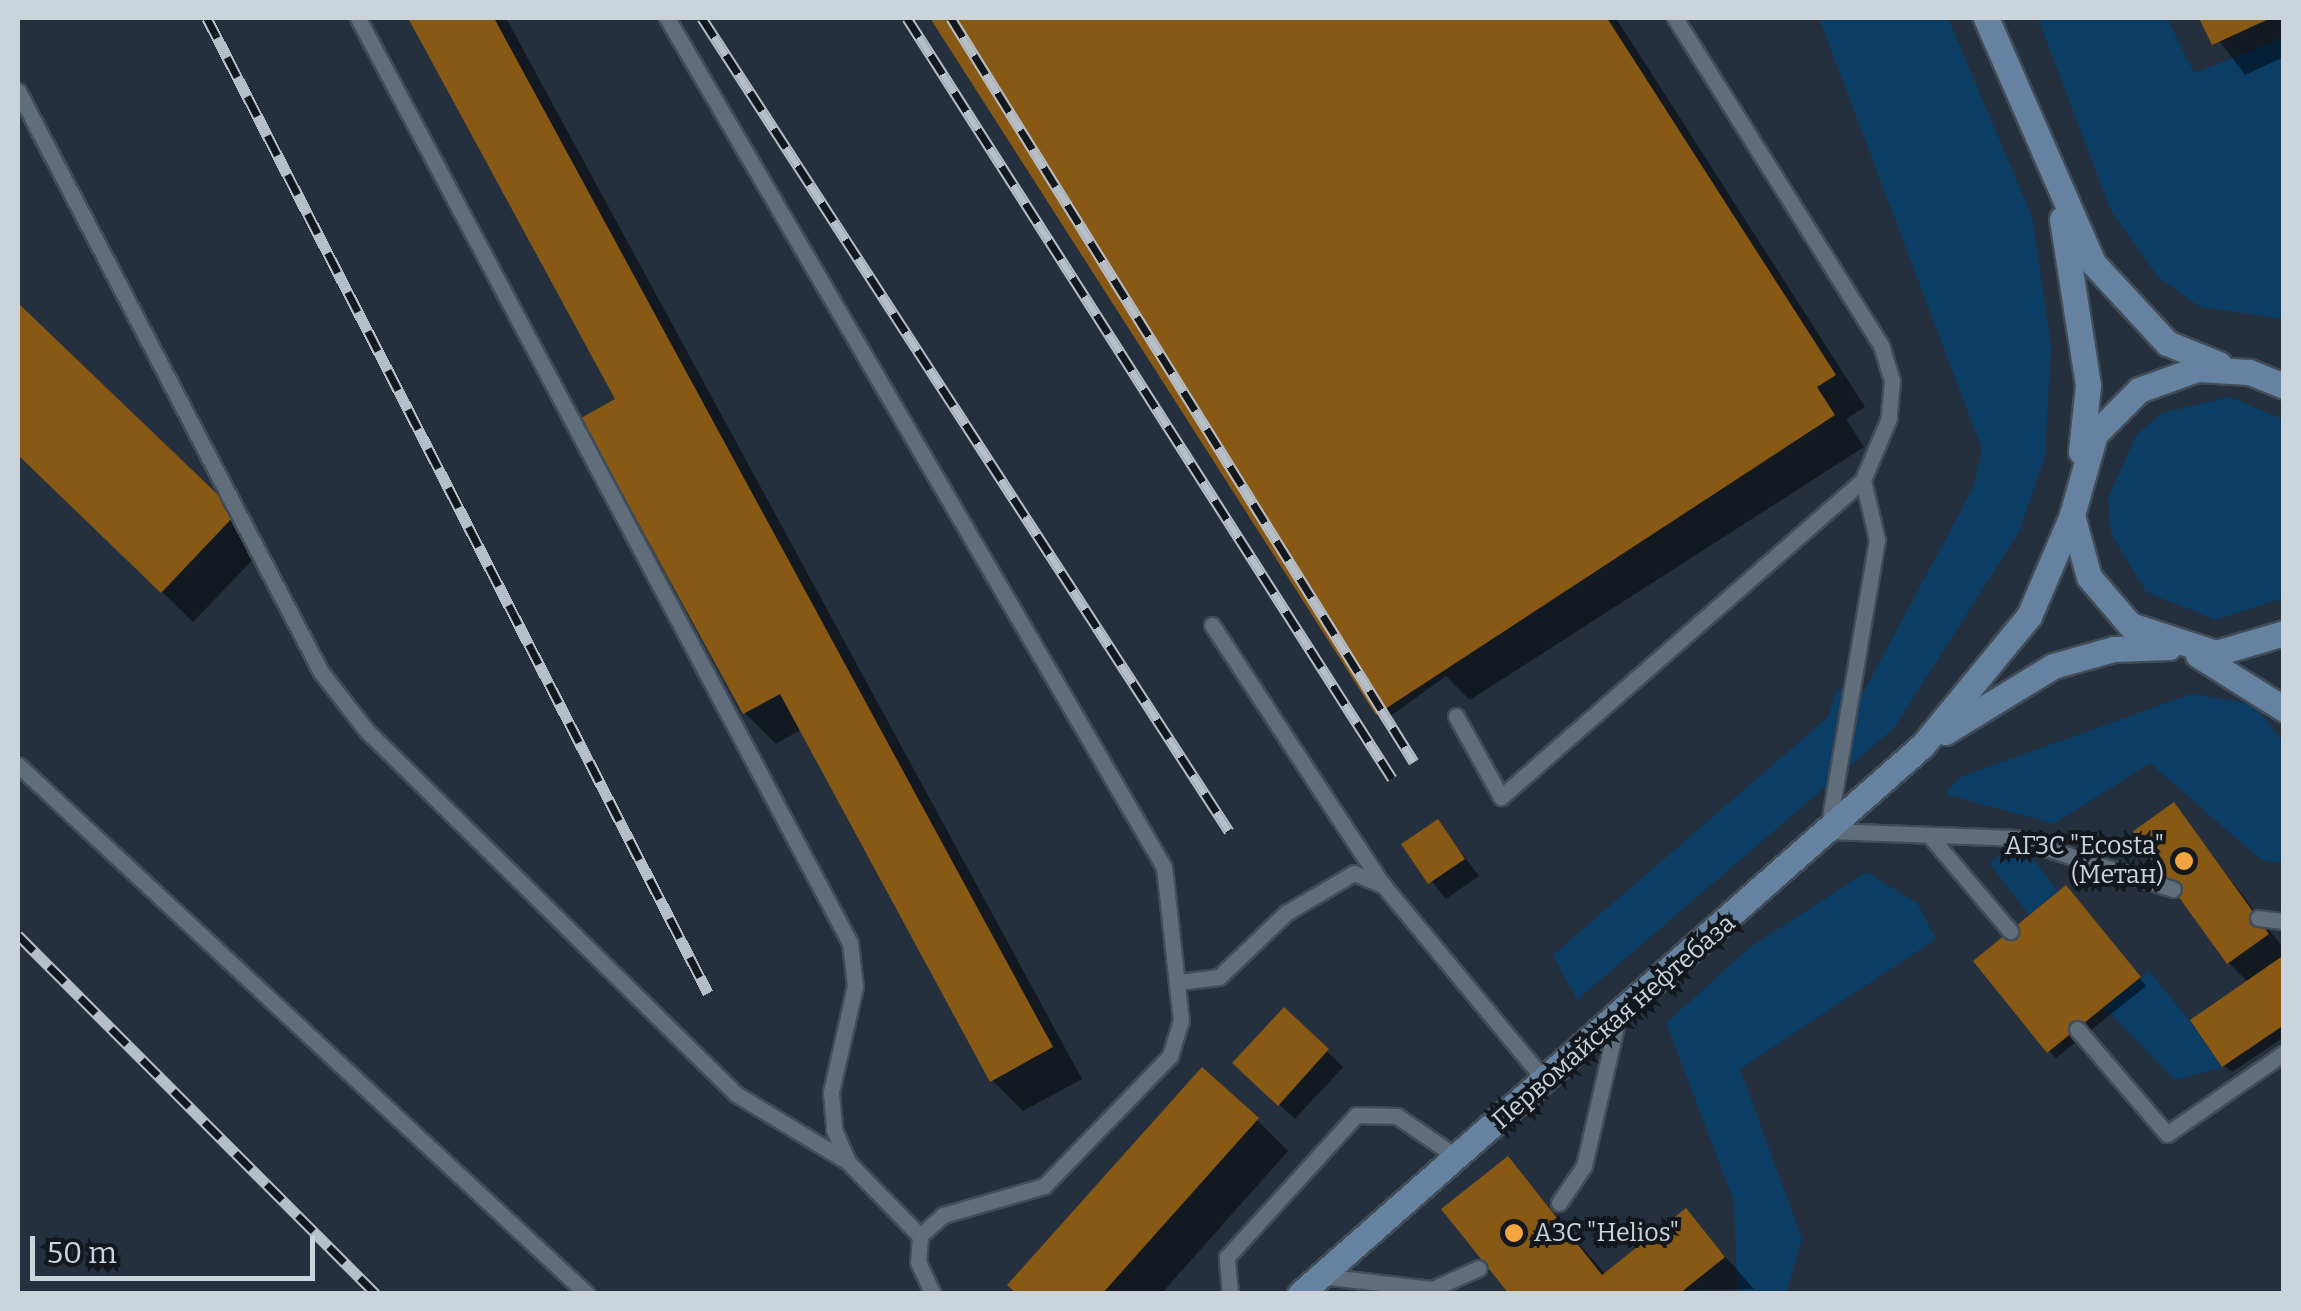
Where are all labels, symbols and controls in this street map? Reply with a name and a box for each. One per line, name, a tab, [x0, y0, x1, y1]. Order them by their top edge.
place label: АГЗС "Ecosta" (Метан)	[2005, 832, 2164, 891]
marker: АГЗС "Ecosta" (Метан)	[2173, 850, 2195, 872]
street label: Первомайская нефтебаза	[1487, 909, 1741, 1135]
scale bar	[35, 1216, 320, 1278]
place label: АЗС "Helios"	[1534, 1218, 1679, 1248]
marker: АЗС "Helios"	[1503, 1222, 1525, 1244]
text: 50 m	[47, 1235, 117, 1271]

